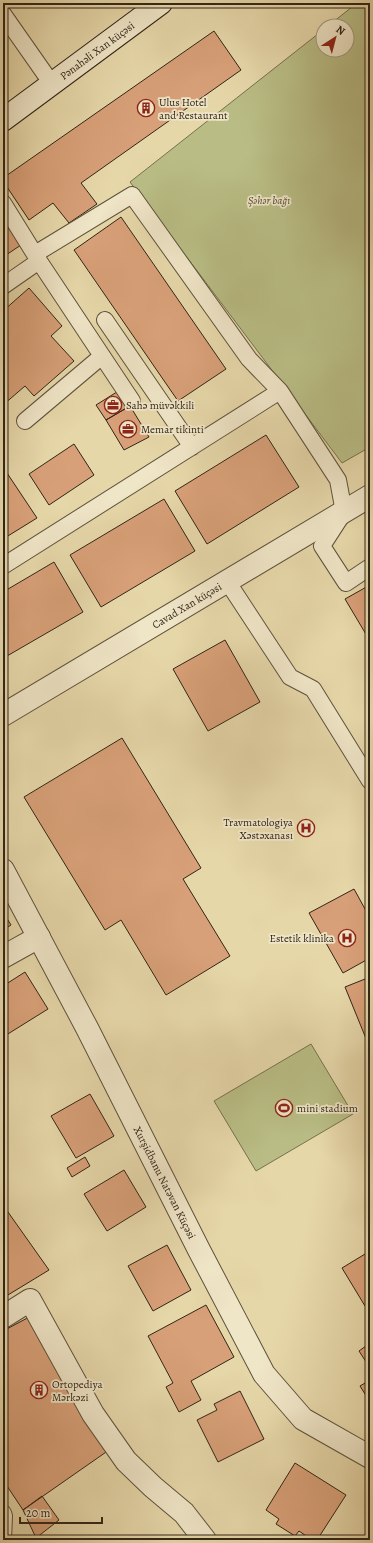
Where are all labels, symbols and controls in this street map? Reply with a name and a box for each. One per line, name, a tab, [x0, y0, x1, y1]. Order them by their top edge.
street label: Pənahəli Xan küçəsi	[57, 18, 138, 83]
north arrow	[315, 18, 355, 58]
text: N	[333, 22, 348, 39]
place label: Ulus Hotel and Restaurant	[159, 95, 228, 123]
building icon: Ulus Hotel and Restaurant	[136, 98, 156, 118]
park label: Şəhər bağı	[248, 193, 290, 208]
office icon: Sahə müvəkkili	[103, 395, 123, 415]
place label: Sahə müvəkkili	[126, 398, 194, 413]
office icon: Memar tikinti	[118, 419, 138, 439]
place label: Memar tikinti	[141, 422, 204, 437]
street label: Cavad Xan küçəsi	[149, 579, 225, 632]
place label: Travmatologiya Xəstəxanası	[223, 815, 294, 843]
hospital icon: Travmatologiya Xəstəxanası	[296, 818, 316, 838]
hospital icon: Estetik klinika	[337, 928, 357, 948]
place label: Estetik klinika	[269, 931, 335, 946]
sports icon: mini stadium	[274, 1098, 294, 1118]
place label: mini stadium	[297, 1101, 358, 1116]
street label: Xurşidbanu Natəvan Küçəsi	[130, 1124, 199, 1242]
place label: Ortopediya Mərkəzi	[52, 1377, 103, 1405]
building icon: Ortopediya Mərkəzi	[29, 1380, 49, 1400]
scale bar	[20, 1499, 102, 1525]
text: 20 m	[26, 1505, 50, 1521]

